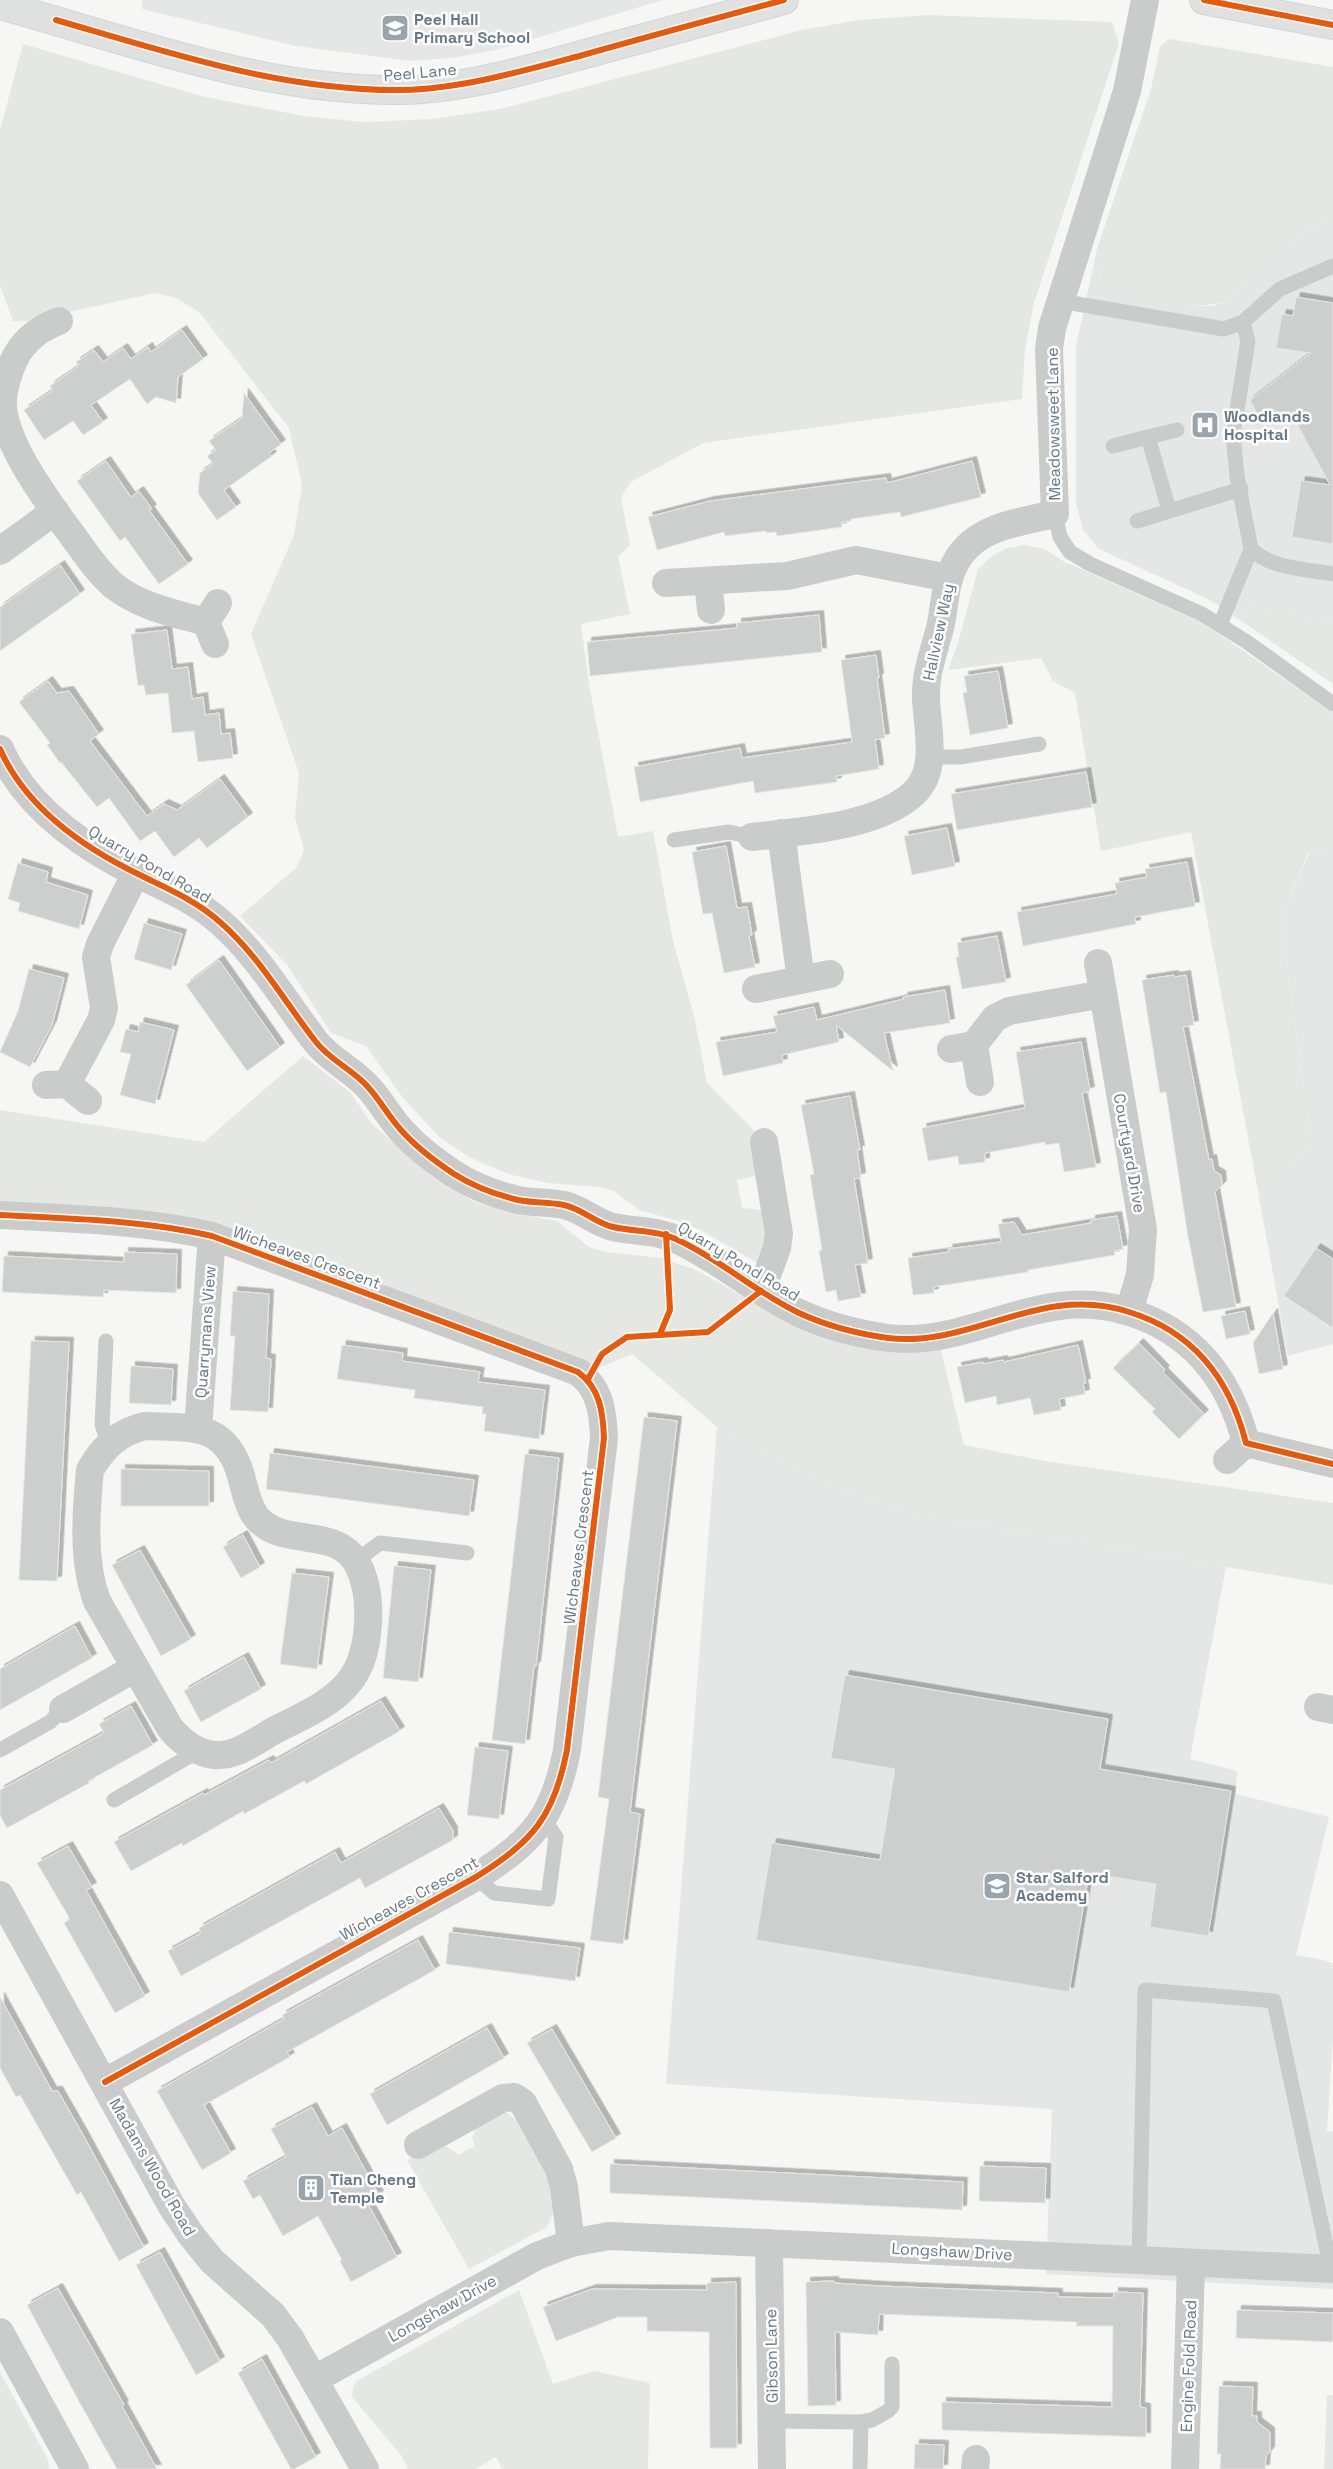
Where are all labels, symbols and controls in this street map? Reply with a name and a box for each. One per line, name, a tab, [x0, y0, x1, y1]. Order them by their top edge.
place label: Peel Hall Primary School	[414, 9, 530, 48]
school or university icon: Peel Hall Primary School	[380, 13, 410, 43]
street label: Peel Lane	[382, 59, 458, 86]
street label: Meadowsweet Lane	[1042, 347, 1065, 501]
place label: Woodlands Hospital	[1224, 406, 1310, 445]
hospital icon: Woodlands Hospital	[1190, 410, 1220, 440]
street label: Hallview Way	[918, 582, 959, 683]
street label: Quarry Pond Road	[85, 821, 215, 908]
street label: Courtyard Drive	[1109, 1092, 1150, 1214]
street label: Quarry Pond Road	[674, 1217, 803, 1306]
street label: Wicheaves Crescent	[230, 1221, 384, 1294]
street label: Quarrymans View	[190, 1265, 221, 1399]
street label: Wicheaves Crescent	[559, 1468, 598, 1626]
street label: Wicheaves Crescent	[336, 1851, 482, 1945]
place label: Star Salford Academy	[1016, 1867, 1109, 1906]
school or university icon: Star Salford Academy	[982, 1871, 1012, 1901]
street label: Madams Wood Road	[105, 2095, 201, 2240]
place label: Tian Cheng Temple	[330, 2169, 416, 2208]
building icon: Tian Cheng Temple	[296, 2173, 326, 2203]
street label: Longshaw Drive	[891, 2238, 1013, 2265]
street label: Longshaw Drive	[384, 2270, 500, 2347]
street label: Engine Fold Road	[1176, 2299, 1201, 2433]
street label: Gibson Lane	[760, 2309, 783, 2403]

